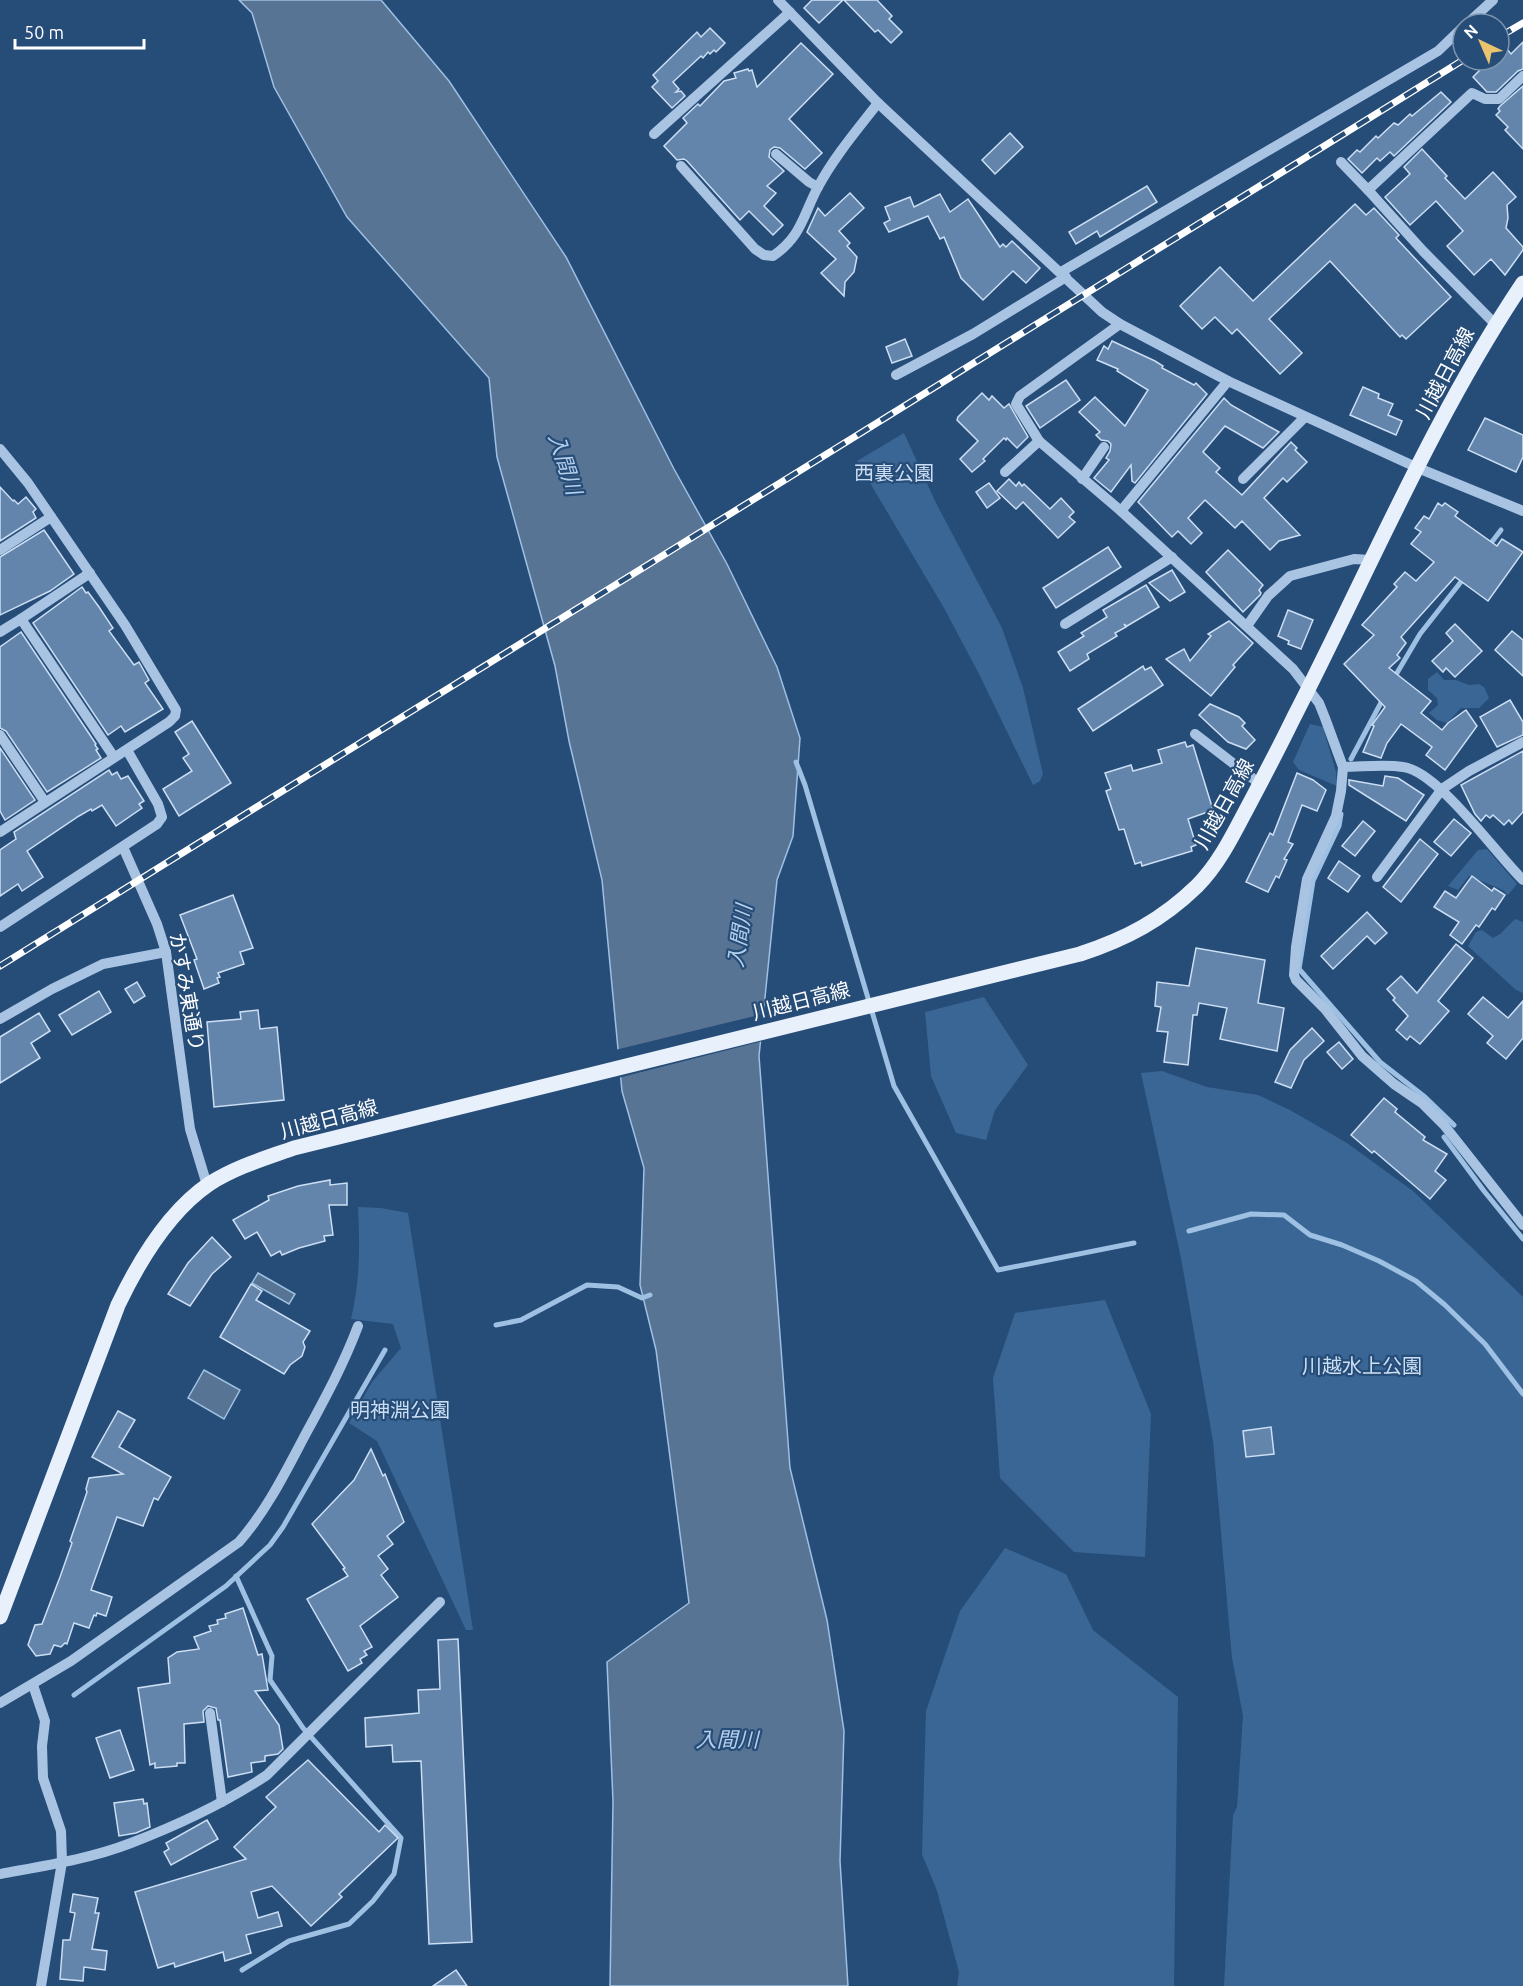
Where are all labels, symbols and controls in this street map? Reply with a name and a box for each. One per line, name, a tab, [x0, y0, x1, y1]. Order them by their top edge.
scale bar	[15, 12, 144, 50]
north arrow	[1451, 12, 1511, 72]
text: N	[1460, 21, 1481, 42]
text: 50 m	[24, 22, 64, 42]
street label: 川越日高線	[1411, 323, 1478, 422]
water label: 入間川	[545, 430, 588, 499]
park label: 西裏公園	[854, 461, 934, 484]
street label: 川越日高線	[1189, 754, 1258, 853]
water label: 入間川	[723, 901, 756, 969]
street label: かすみ東通り	[166, 931, 209, 1053]
street label: 川越日高線	[750, 977, 852, 1024]
street label: 川越日高線	[278, 1094, 380, 1143]
park label: 川越水上公園	[1302, 1354, 1422, 1377]
park label: 明神淵公園	[350, 1398, 450, 1421]
water label: 入間川	[696, 1727, 760, 1751]

